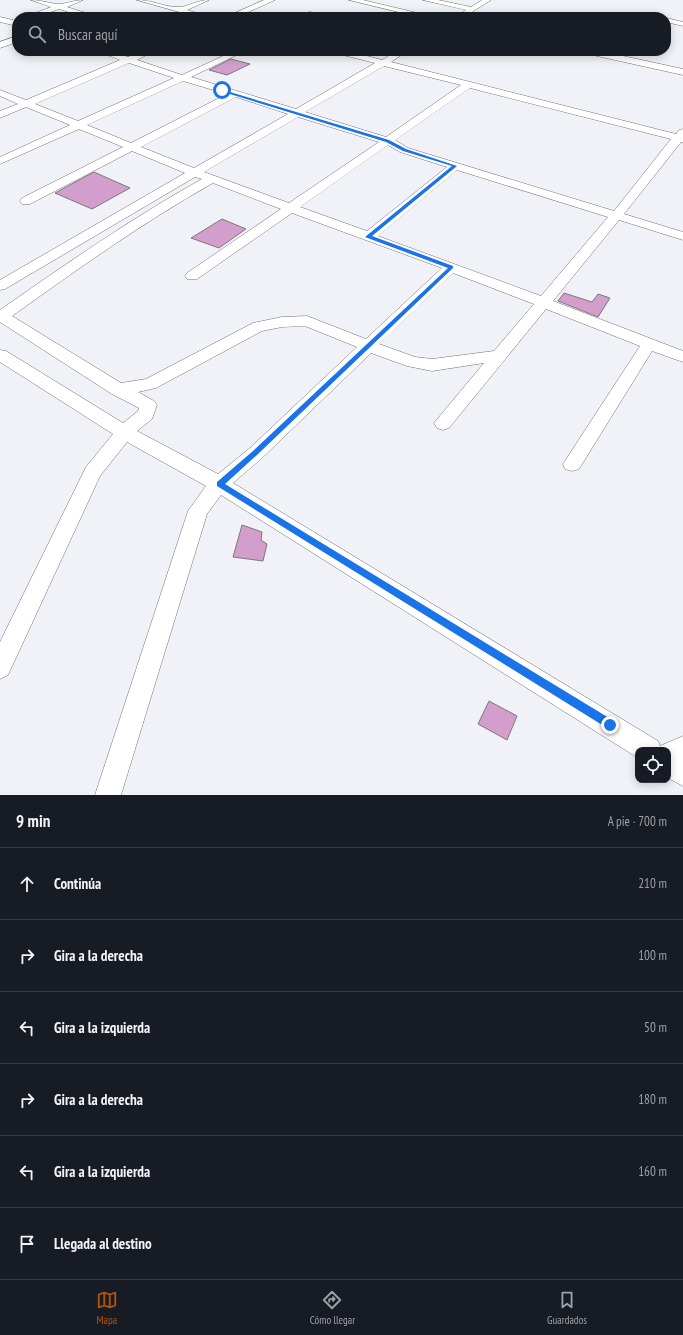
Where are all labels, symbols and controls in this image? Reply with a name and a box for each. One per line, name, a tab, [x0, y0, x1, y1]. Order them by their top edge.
search box	[12, 12, 671, 56]
icon: search	[26, 23, 48, 45]
text: Buscar aquí	[58, 25, 118, 44]
route start	[213, 81, 231, 99]
route end	[601, 716, 619, 734]
map controls	[635, 747, 671, 783]
button: locate	[635, 747, 671, 783]
text: 9 min	[16, 810, 50, 832]
text: A pie · 700 m	[608, 813, 667, 830]
icon: ahead	[16, 873, 38, 895]
text: Continúa	[54, 874, 101, 893]
text: 210 m	[638, 875, 667, 892]
icon: right	[16, 945, 38, 967]
text: Gira a la derecha	[54, 946, 143, 965]
text: 100 m	[638, 947, 667, 964]
icon: left	[16, 1017, 38, 1039]
text: Gira a la izquierda	[54, 1018, 150, 1037]
text: 50 m	[644, 1019, 667, 1036]
icon: right	[16, 1089, 38, 1111]
text: Gira a la derecha	[54, 1090, 143, 1109]
text: 180 m	[638, 1091, 667, 1108]
icon: left	[16, 1161, 38, 1183]
text: Gira a la izquierda	[54, 1162, 150, 1181]
text: 160 m	[638, 1163, 667, 1180]
icon: arrive	[16, 1233, 38, 1255]
text: Llegada al destino	[54, 1234, 152, 1253]
tab: Mapa	[96, 1289, 118, 1327]
tab: Cómo llegar	[310, 1289, 355, 1327]
tab: Guardados	[547, 1289, 587, 1327]

